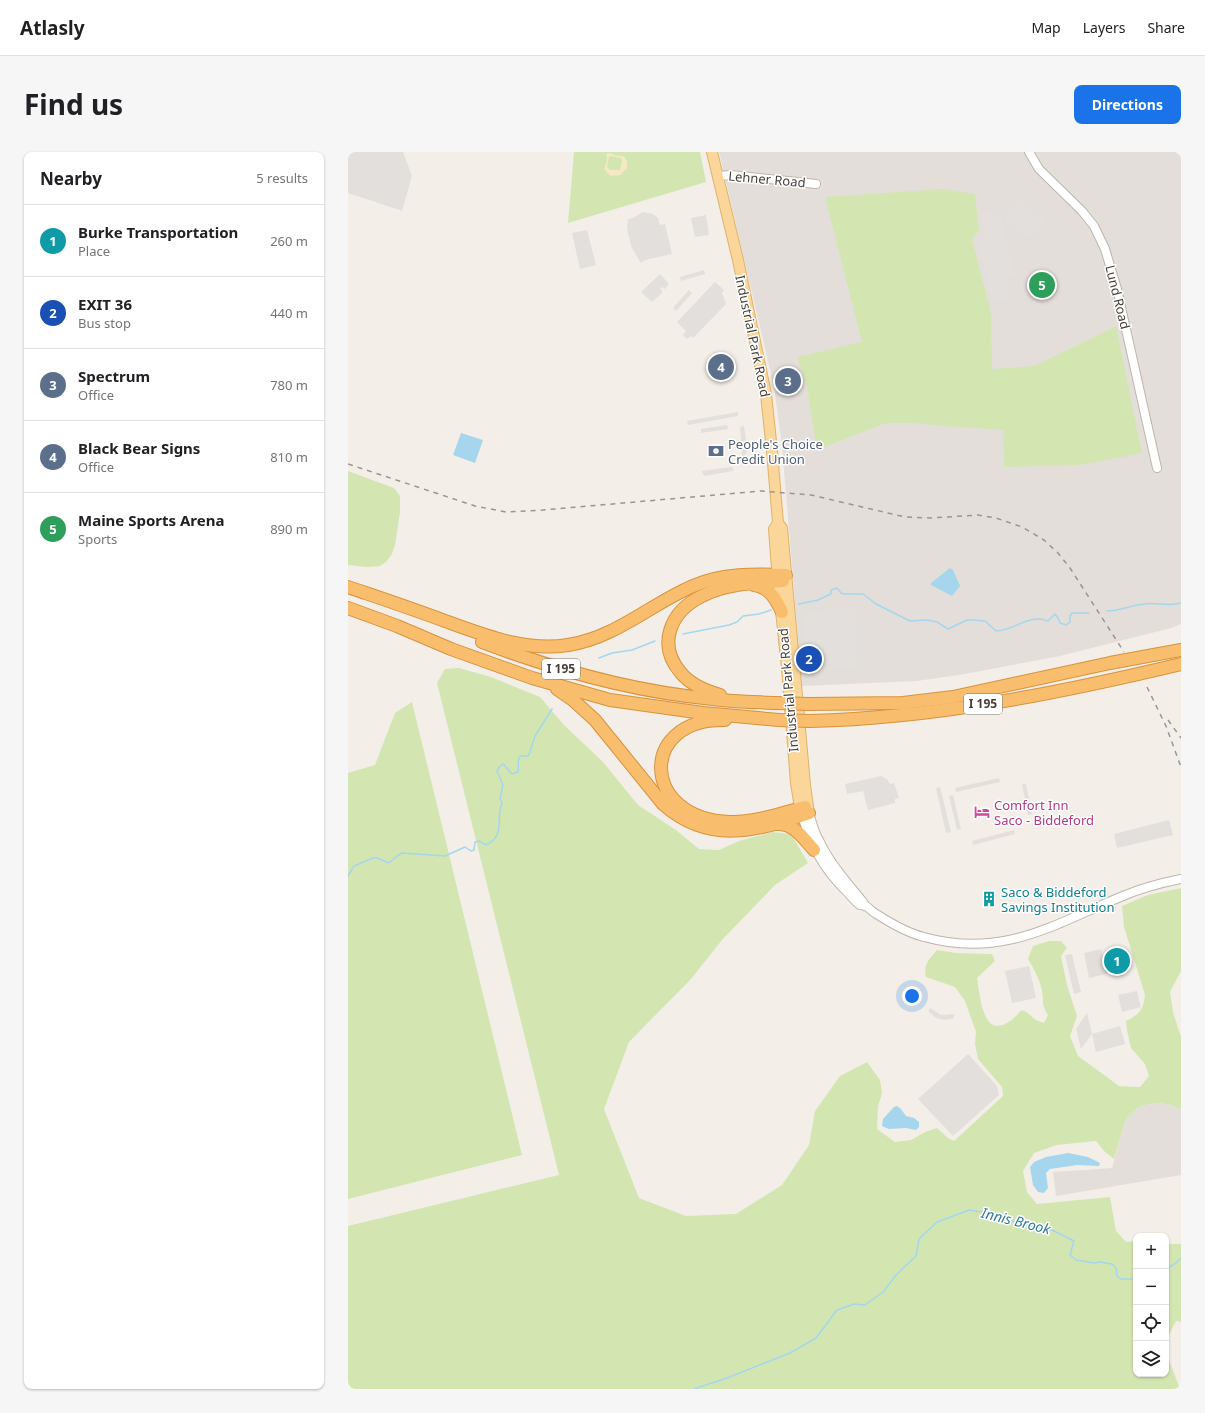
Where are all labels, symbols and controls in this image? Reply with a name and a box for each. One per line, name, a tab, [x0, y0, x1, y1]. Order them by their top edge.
text: Atlasly	[20, 15, 85, 41]
text: Map	[1032, 18, 1061, 37]
text: Layers	[1083, 18, 1125, 37]
text: Share	[1147, 18, 1185, 37]
text: Find us	[24, 85, 123, 123]
button: Directions	[1074, 85, 1181, 124]
text: Nearby	[40, 167, 102, 190]
street label: Lehner Road	[728, 167, 806, 191]
text: 5 results	[256, 169, 308, 187]
text: Burke Transportation	[78, 222, 238, 242]
text: 1	[49, 232, 57, 250]
text: 260 m	[270, 232, 308, 250]
text: Place	[78, 242, 110, 260]
street label: Lund Road	[1101, 263, 1135, 331]
pin: 5	[1029, 270, 1055, 300]
street label: Industrial Park Road	[731, 273, 775, 399]
text: EXIT 36	[78, 294, 132, 314]
text: 2	[49, 304, 57, 322]
text: 440 m	[270, 304, 308, 322]
text: Bus stop	[78, 314, 131, 332]
pin: 4	[708, 352, 734, 382]
text: Spectrum	[78, 366, 150, 386]
pin: 3	[775, 366, 801, 396]
text: 3	[49, 376, 57, 394]
text: 780 m	[270, 376, 308, 394]
text: Office	[78, 386, 114, 404]
place label: People's Choice Credit Union	[728, 435, 823, 468]
text: Black Bear Signs	[78, 438, 200, 458]
bank icon: People's Choice Credit Union	[707, 442, 725, 460]
text: 4	[49, 448, 57, 466]
text: 810 m	[270, 448, 308, 466]
text: Office	[78, 458, 114, 476]
text: Maine Sports Arena	[78, 510, 224, 530]
text: 5	[49, 520, 57, 538]
text: 890 m	[270, 520, 308, 538]
text: Sports	[78, 530, 117, 548]
street label: Industrial Park Road	[774, 627, 802, 753]
pin: 2	[796, 644, 822, 674]
road number: I 195	[542, 659, 580, 679]
road number: I 195	[964, 694, 1002, 714]
place label: Comfort Inn Saco - Biddeford	[994, 796, 1094, 829]
hotel icon: Comfort Inn Saco - Biddeford	[973, 803, 991, 821]
place label: Saco & Biddeford Savings Institution	[1001, 883, 1114, 916]
building icon: Saco & Biddeford Savings Institution	[980, 890, 998, 908]
pin: 1	[1104, 946, 1130, 976]
your location	[902, 986, 922, 1006]
water label: Innis Brook	[979, 1203, 1054, 1239]
map controls	[1133, 1233, 1169, 1377]
button: +	[1133, 1233, 1169, 1269]
button: −	[1133, 1269, 1169, 1305]
button: locate	[1133, 1305, 1169, 1341]
button: layers	[1133, 1341, 1169, 1377]

